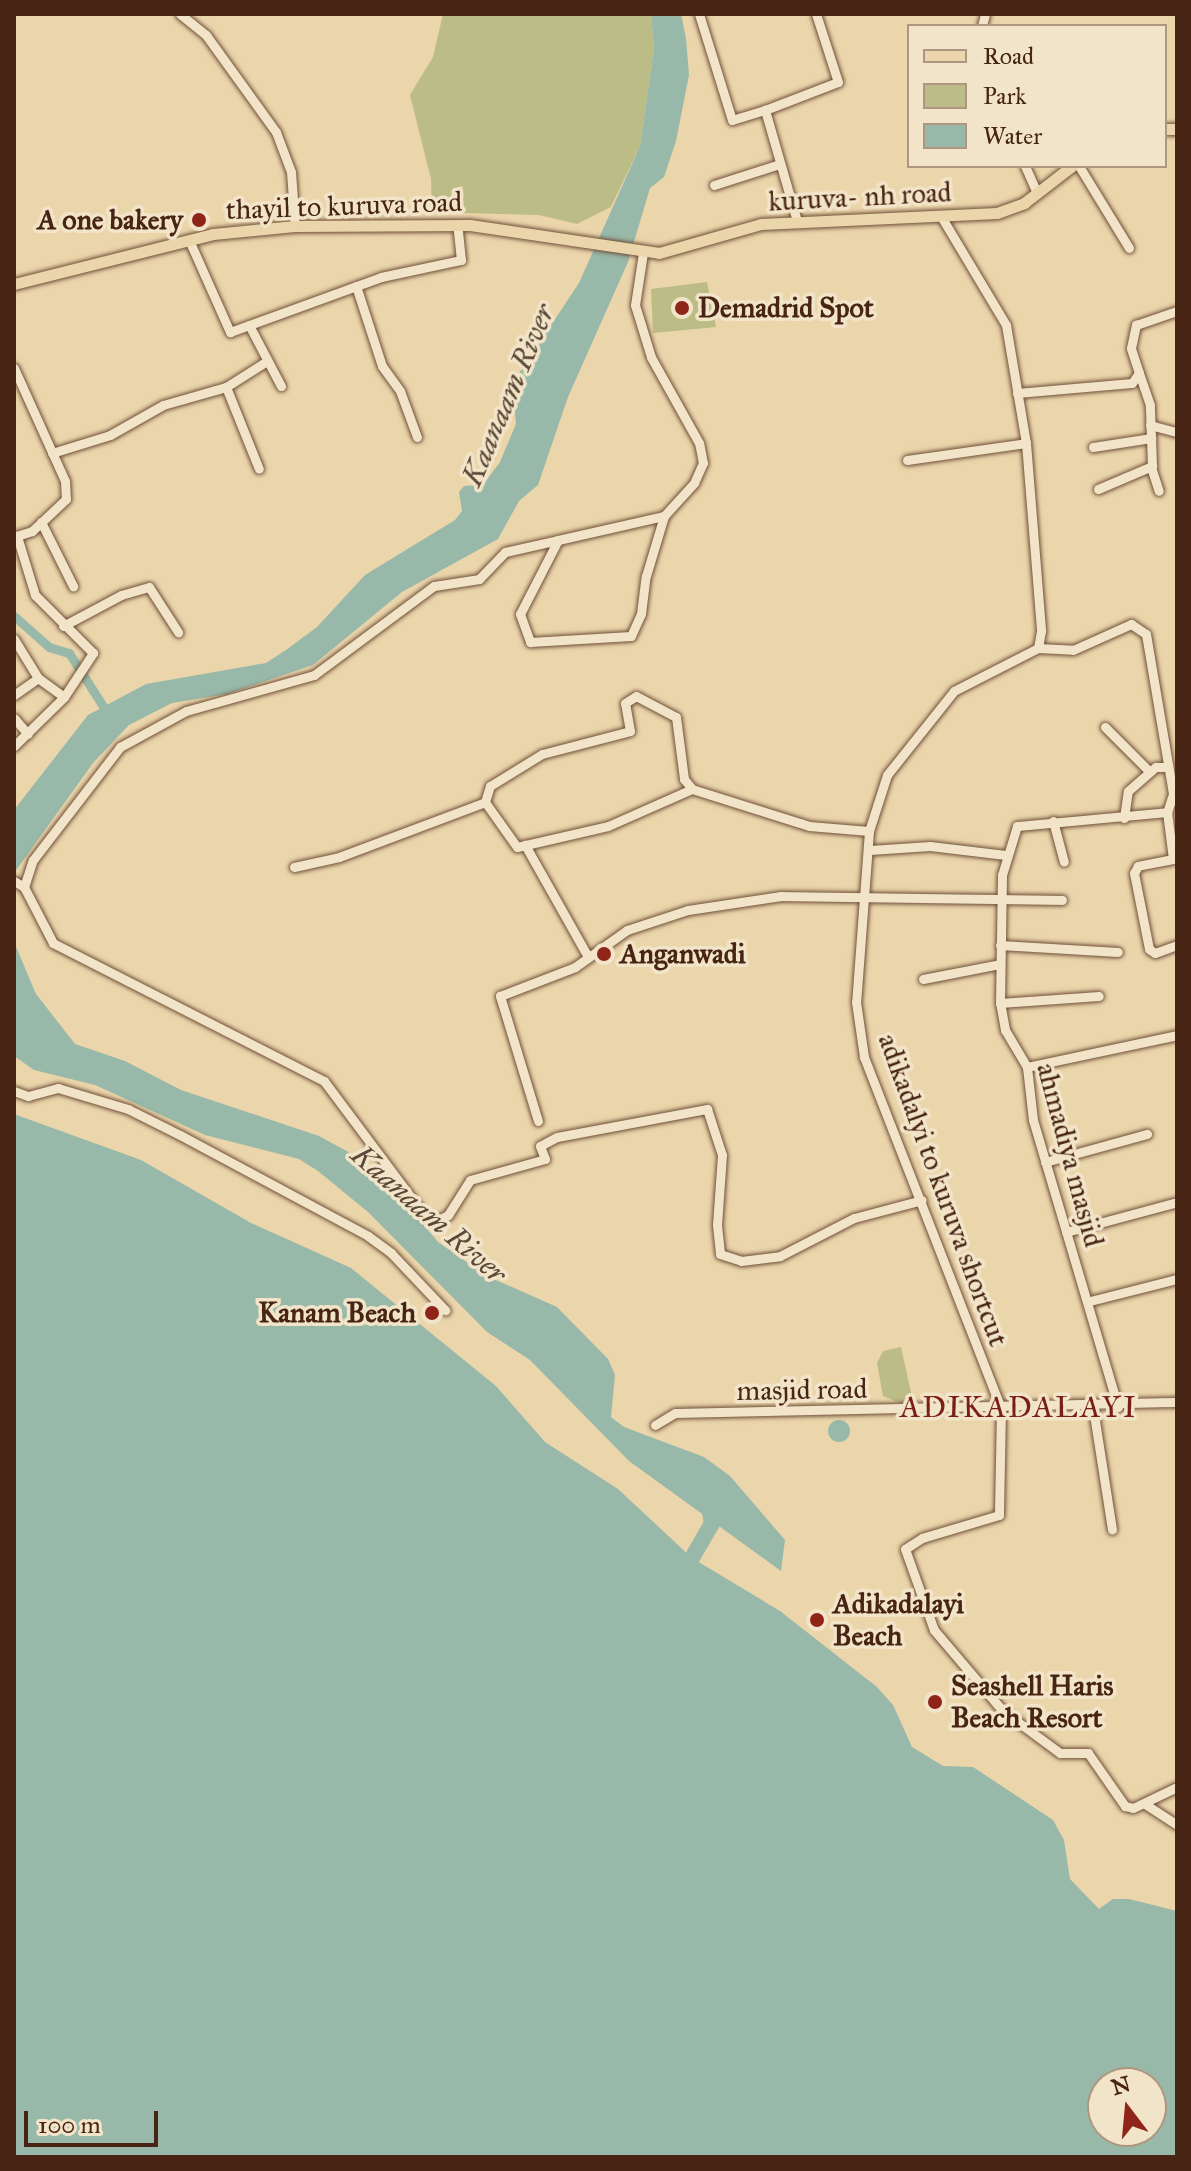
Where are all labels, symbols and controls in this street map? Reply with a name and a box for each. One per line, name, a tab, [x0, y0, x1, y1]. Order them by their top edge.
legend	[907, 24, 1167, 168]
text: Road	[983, 41, 1034, 71]
text: Park	[983, 81, 1026, 111]
text: Water	[983, 121, 1042, 151]
street label: kuruva- nh road	[768, 175, 952, 219]
street label: thayil to kuruva road	[225, 185, 463, 227]
place label: A one bakery	[37, 203, 183, 237]
marker: A one bakery	[190, 211, 208, 229]
place label: Demadrid Spot	[698, 291, 874, 325]
water label: Kaanaam River	[454, 299, 562, 491]
marker: Demadrid Spot	[673, 299, 691, 317]
place label: Anganwadi	[620, 937, 746, 971]
marker: Anganwadi	[595, 945, 613, 963]
street label: adikadalyi to kuruva shortcut	[871, 1029, 1015, 1351]
street label: ahmadiya masjid	[1029, 1059, 1111, 1251]
water label: Kaanaam River	[344, 1137, 514, 1291]
place label: Kanam Beach	[258, 1296, 416, 1330]
marker: Kanam Beach	[423, 1304, 441, 1322]
street label: masjid road	[736, 1372, 868, 1408]
district label: ADIKADALAYI	[900, 1389, 1138, 1425]
place label: Adikadalayi Beach	[833, 1587, 964, 1653]
marker: Adikadalayi Beach	[808, 1611, 826, 1629]
place label: Seashell Haris Beach Resort	[951, 1669, 1114, 1735]
marker: Seashell Haris Beach Resort	[926, 1693, 944, 1711]
north arrow	[1087, 2067, 1167, 2147]
text: N	[1108, 2070, 1133, 2101]
scale bar	[28, 2095, 162, 2145]
text: 100 m	[38, 2110, 101, 2140]

